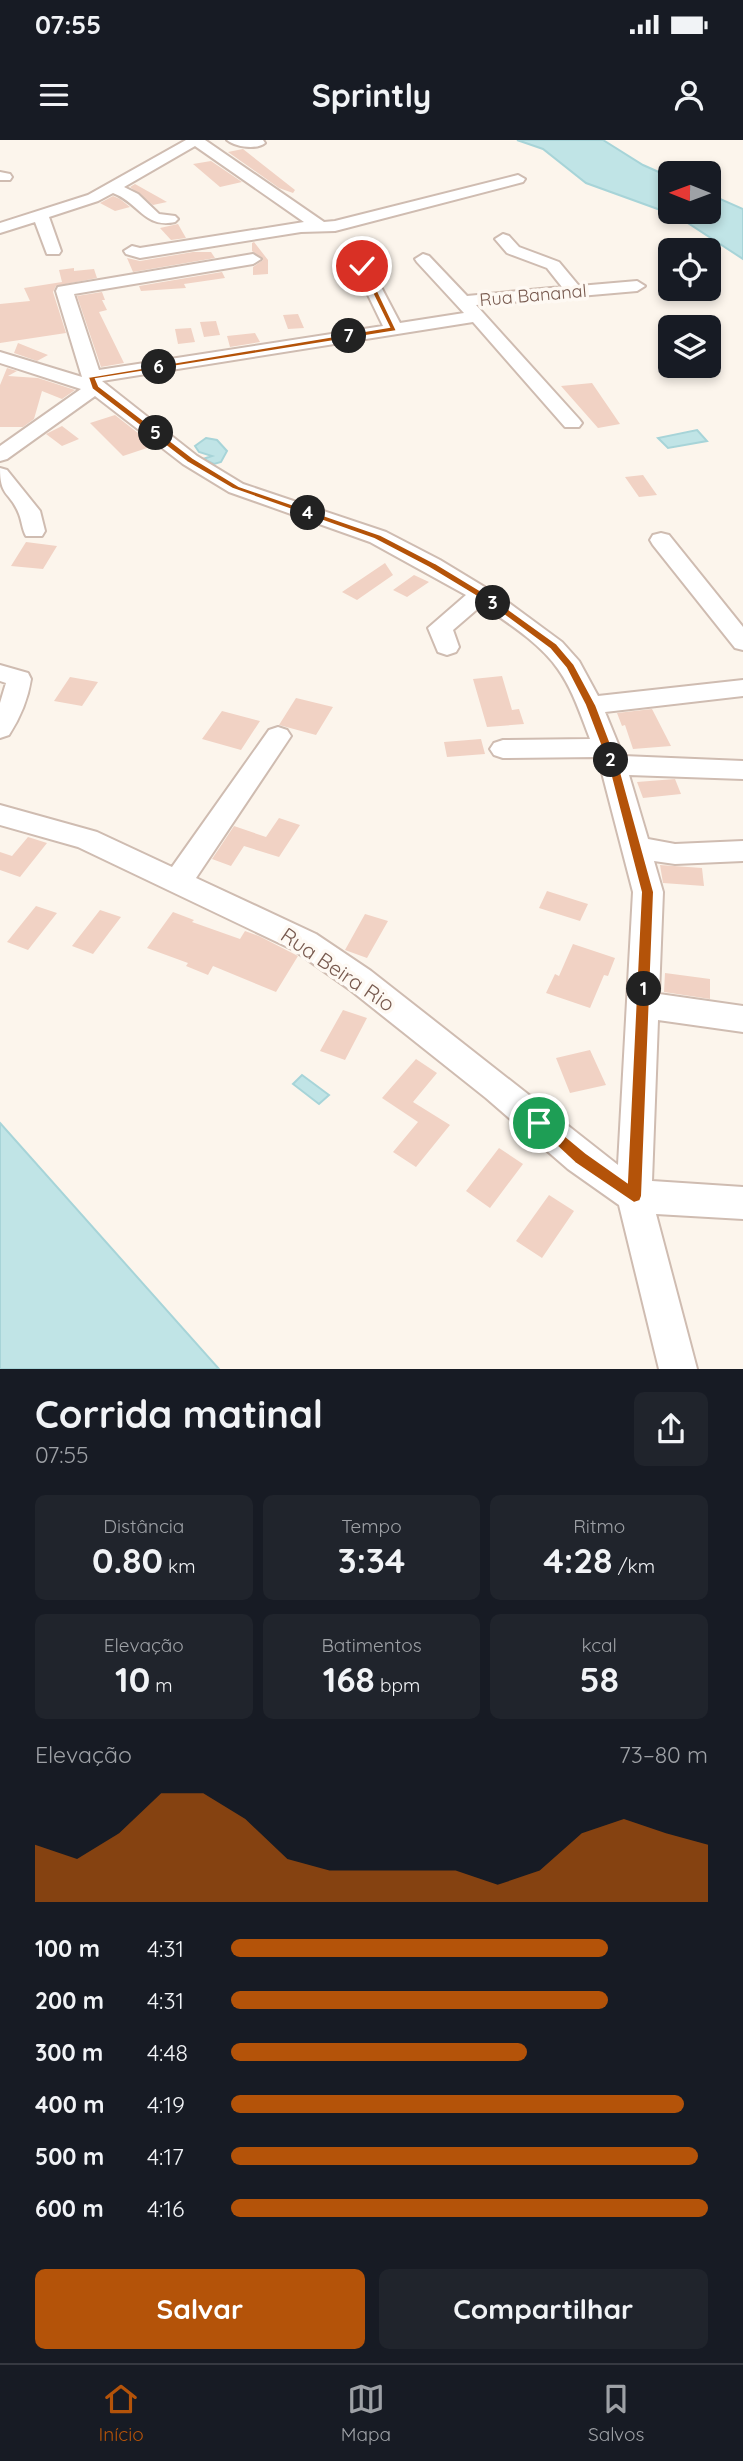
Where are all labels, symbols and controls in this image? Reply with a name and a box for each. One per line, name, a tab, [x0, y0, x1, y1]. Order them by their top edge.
text: 07:55	[35, 8, 101, 41]
text: Sprintly	[312, 75, 431, 115]
icon: menu	[35, 76, 73, 114]
icon: person	[670, 76, 708, 114]
north arrow	[658, 161, 721, 224]
map controls	[658, 161, 721, 378]
pin	[332, 236, 392, 296]
button: locate	[658, 238, 721, 301]
icon: check	[343, 247, 381, 285]
street label: Rua Bananal	[479, 279, 587, 311]
button: layers	[658, 315, 721, 378]
pin: 7	[332, 318, 366, 354]
text: 7	[343, 323, 354, 347]
pin: 6	[142, 350, 176, 384]
text: 6	[153, 354, 164, 378]
pin: 5	[138, 416, 174, 450]
text: 5	[150, 420, 161, 444]
pin: 4	[290, 496, 326, 530]
text: 4	[302, 500, 313, 524]
pin: 3	[476, 586, 510, 620]
text: 3	[487, 590, 498, 614]
pin: 2	[594, 742, 628, 778]
text: 2	[605, 747, 616, 771]
street label: Rua Beira Rio	[276, 921, 400, 1017]
pin: 1	[626, 972, 662, 1006]
text: 1	[640, 976, 647, 1000]
pin	[509, 1093, 569, 1153]
icon: arrive	[520, 1104, 558, 1142]
text: Corrida matinal	[35, 1390, 323, 1438]
button: share	[634, 1392, 708, 1466]
text: 07:55	[35, 1440, 89, 1469]
text: Distância	[103, 1514, 184, 1538]
text: Tempo	[341, 1514, 402, 1538]
text: Ritmo	[573, 1514, 625, 1538]
text: 0.80	[92, 1538, 163, 1582]
text: 3:34	[338, 1538, 405, 1582]
text: 4:28	[543, 1538, 612, 1582]
text: km	[163, 1554, 196, 1578]
text: /km	[612, 1554, 655, 1578]
text: Elevação	[104, 1633, 184, 1657]
text: Batimentos	[321, 1633, 422, 1657]
text: kcal	[581, 1633, 617, 1657]
text: 10	[115, 1657, 150, 1701]
text: 168	[323, 1657, 375, 1701]
text: 58	[579, 1657, 619, 1701]
text: m	[150, 1673, 173, 1697]
text: bpm	[375, 1673, 420, 1697]
text: Elevação	[35, 1740, 132, 1769]
text: 73–80 m	[619, 1740, 708, 1769]
text: 100 m	[35, 1934, 100, 1963]
text: 4:31	[147, 1934, 184, 1963]
text: 200 m	[35, 1986, 104, 2015]
text: 4:31	[147, 1986, 184, 2015]
text: 300 m	[35, 2038, 103, 2067]
text: 4:48	[147, 2038, 188, 2067]
text: 400 m	[35, 2090, 104, 2119]
text: 4:19	[147, 2090, 185, 2119]
text: 500 m	[35, 2142, 104, 2171]
text: 4:17	[147, 2142, 184, 2171]
text: 600 m	[35, 2194, 104, 2223]
text: 4:16	[147, 2194, 184, 2223]
button: Salvar	[35, 2269, 365, 2349]
button: Compartilhar	[379, 2269, 708, 2349]
tab: Início	[99, 2380, 144, 2446]
tab: Mapa	[341, 2380, 391, 2446]
tab: Salvos	[588, 2380, 644, 2446]

